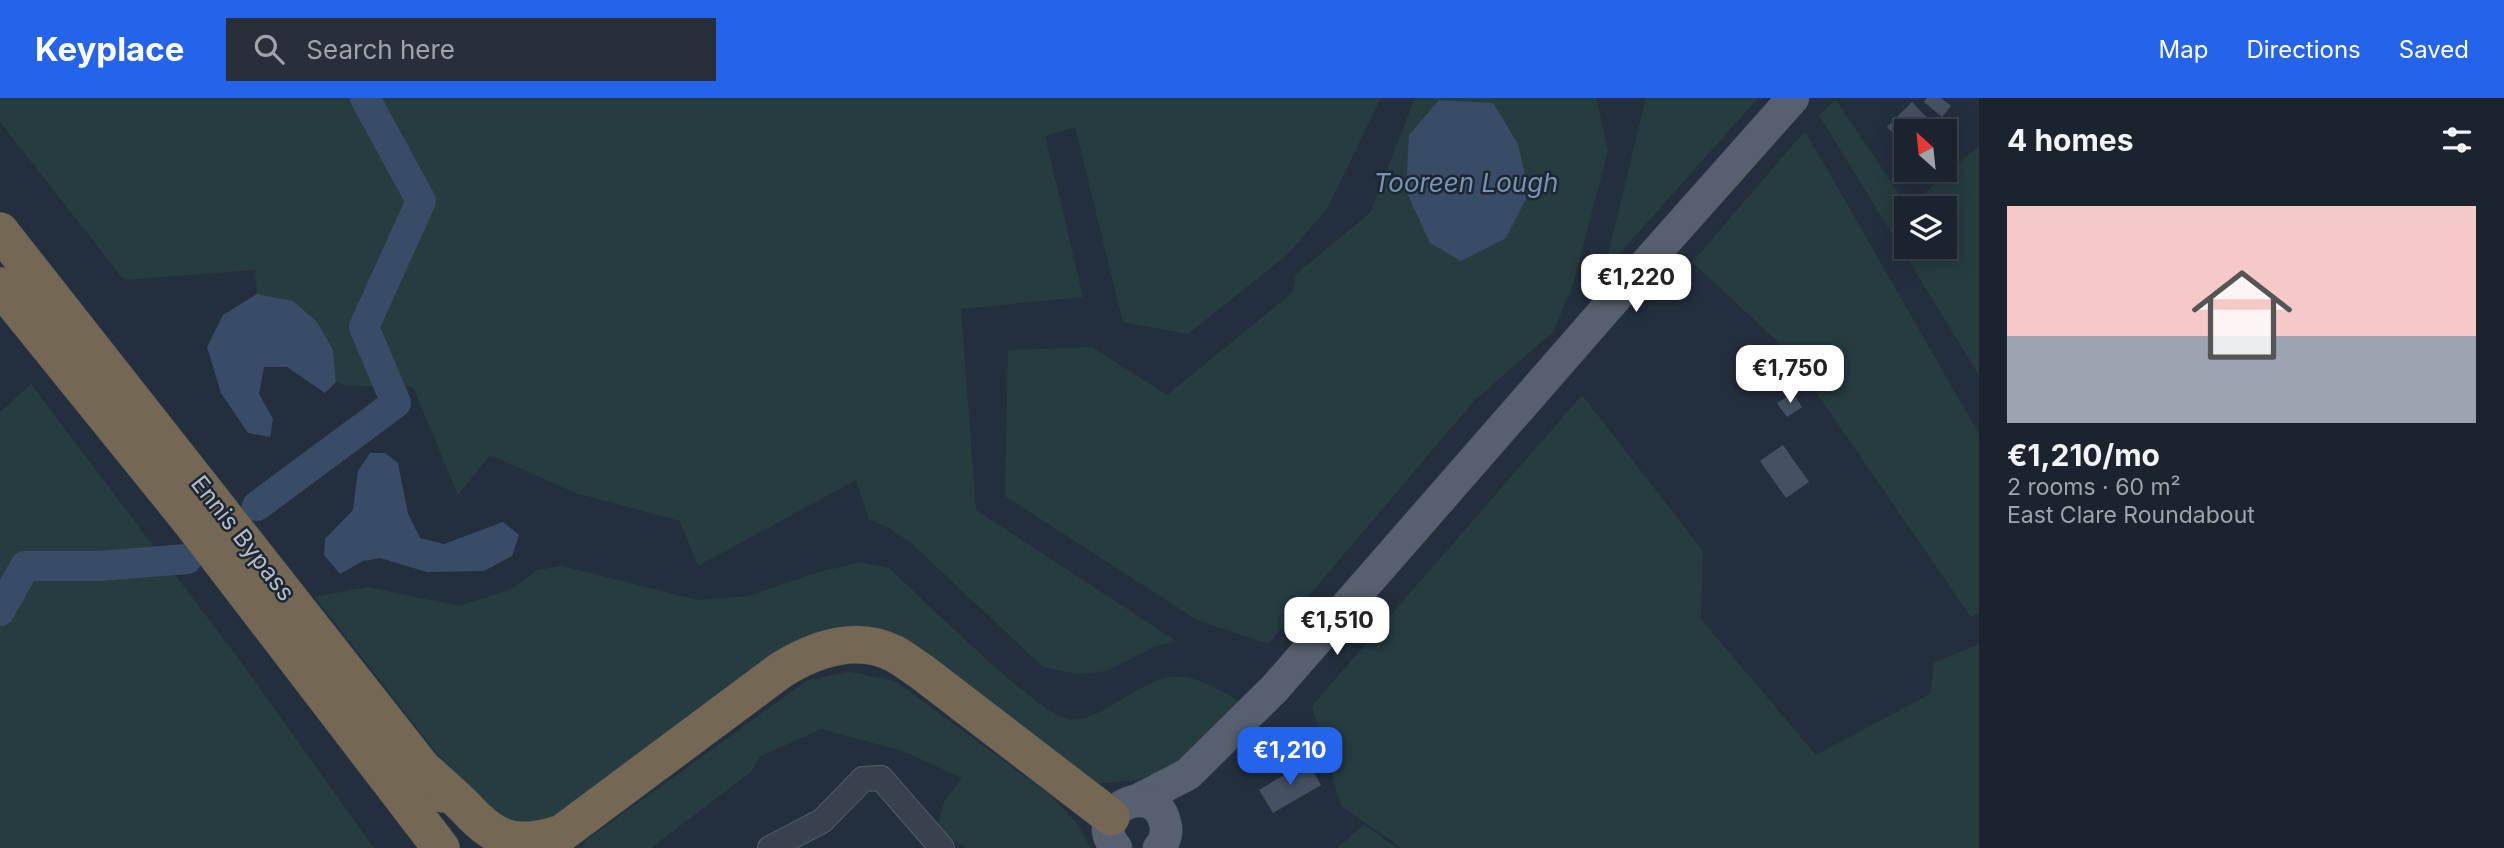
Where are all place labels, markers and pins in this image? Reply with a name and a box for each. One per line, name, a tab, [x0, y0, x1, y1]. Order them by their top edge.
pin: €1,220	[1579, 254, 1693, 314]
pin: €1,750	[1733, 345, 1847, 405]
pin: €1,510	[1280, 598, 1394, 657]
pin: €1,210	[1233, 728, 1347, 787]

